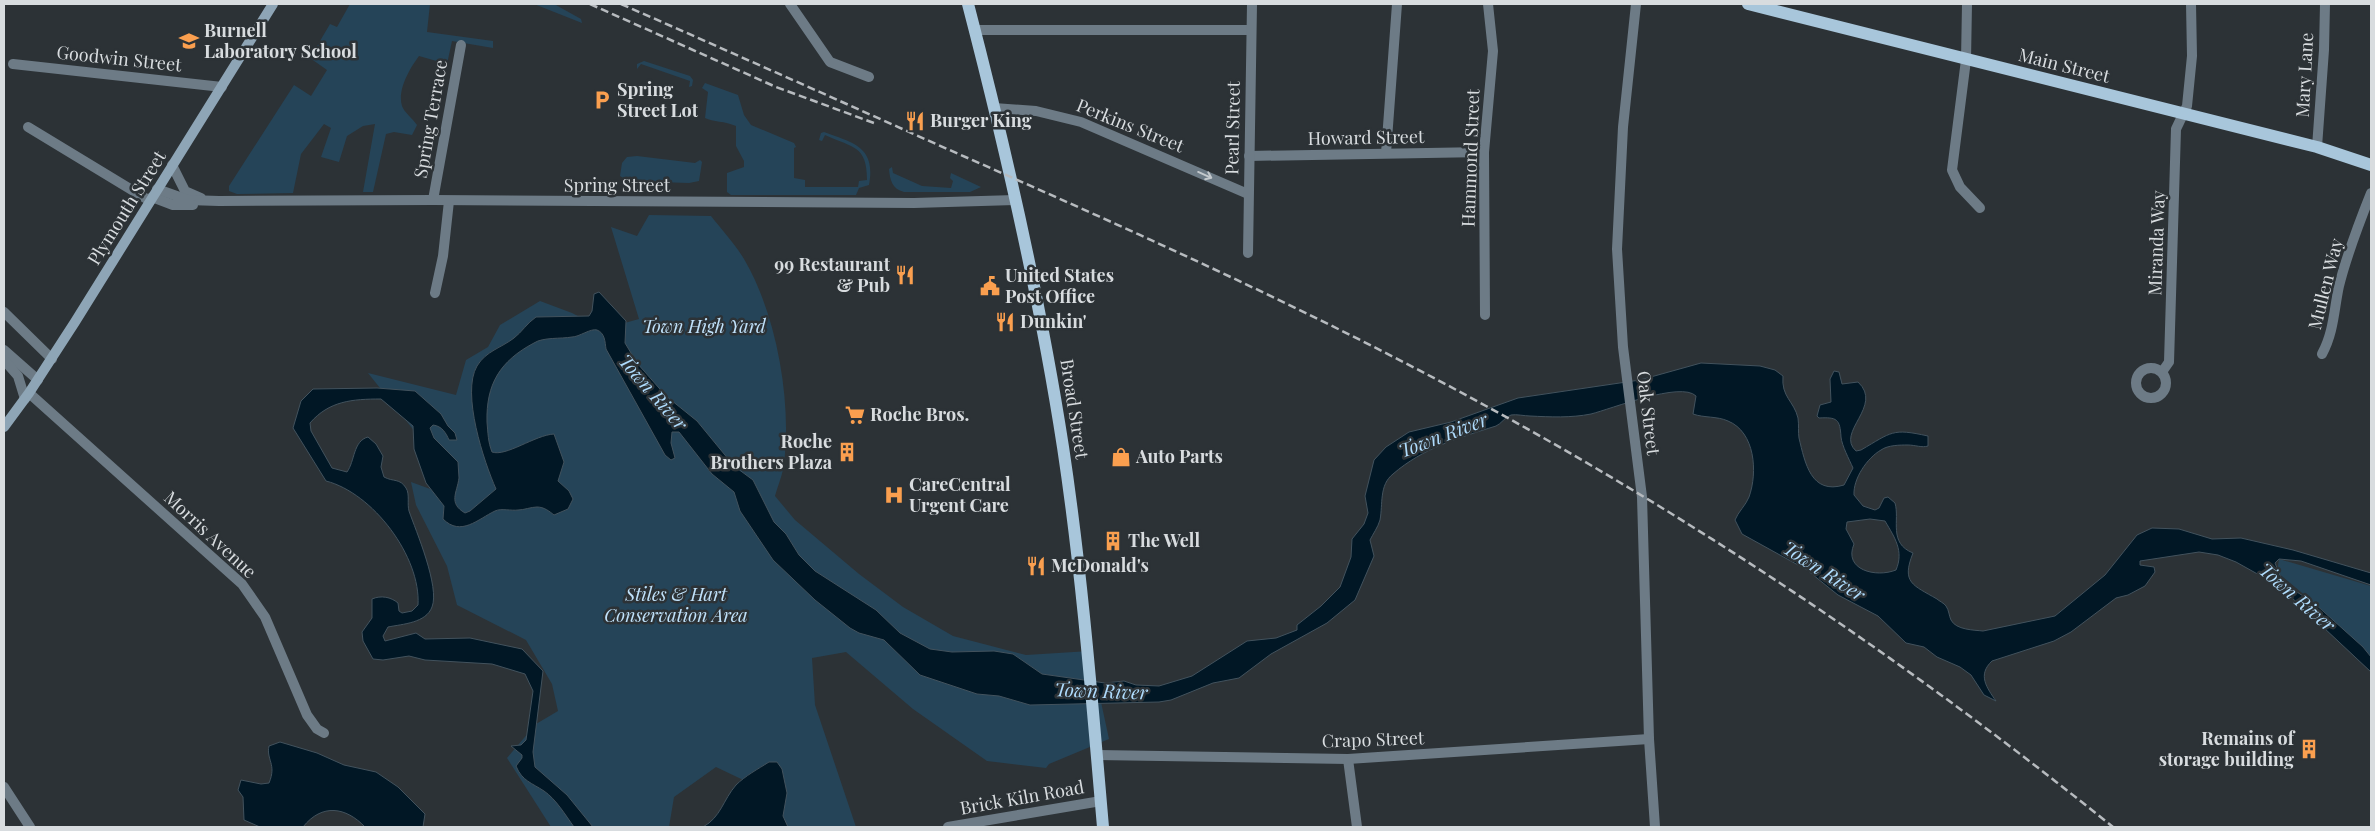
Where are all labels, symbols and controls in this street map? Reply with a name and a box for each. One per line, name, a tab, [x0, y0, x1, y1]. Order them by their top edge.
place label: Burnell Laboratory School	[204, 18, 357, 63]
school or university icon: Burnell Laboratory School	[178, 30, 200, 52]
street label: Mary Lane	[2290, 32, 2318, 118]
street label: Goodwin Street	[55, 40, 183, 77]
street label: Main Street	[2016, 42, 2113, 88]
street label: Spring Terrace	[408, 58, 452, 180]
place label: Spring Street Lot	[617, 77, 699, 122]
street label: Pearl Street	[1219, 80, 1245, 175]
street label: Hammond Street	[1456, 88, 1484, 228]
parking icon: Spring Street Lot	[591, 89, 613, 111]
street label: Perkins Street	[1073, 93, 1188, 158]
place label: Burger King	[930, 108, 1032, 132]
restaurant icon: Burger King	[904, 110, 926, 132]
street label: Howard Street	[1307, 124, 1425, 150]
street label: Plymouth Street	[81, 145, 171, 269]
one-way arrow	[1197, 171, 1212, 181]
street label: Spring Street	[564, 173, 671, 197]
street label: Miranda Way	[2142, 190, 2170, 296]
street label: Mullen Way	[2302, 236, 2348, 332]
place label: 99 Restaurant & Pub	[774, 252, 891, 297]
place label: United States Post Office	[1005, 263, 1114, 308]
restaurant icon: 99 Restaurant & Pub	[894, 264, 916, 286]
public building icon: United States Post Office	[979, 275, 1001, 297]
place label: Dunkin'	[1020, 309, 1087, 333]
restaurant icon: Dunkin'	[994, 311, 1016, 333]
park label: Town High Yard	[642, 314, 767, 338]
water label: Town River	[613, 348, 695, 436]
street label: Broad Street	[1055, 357, 1095, 461]
street label: Oak Street	[1632, 369, 1666, 457]
place label: Roche Bros.	[870, 402, 969, 426]
supermarket icon: Roche Bros.	[844, 404, 866, 426]
water label: Town River	[1395, 405, 1492, 463]
place label: Roche Brothers Plaza	[710, 429, 833, 474]
building icon: Roche Brothers Plaza	[836, 441, 858, 463]
place label: Auto Parts	[1135, 444, 1223, 468]
shop icon: Auto Parts	[1110, 446, 1132, 468]
place label: CareCentral Urgent Care	[909, 472, 1011, 517]
hospital icon: CareCentral Urgent Care	[883, 484, 905, 506]
street label: Morris Avenue	[159, 485, 262, 583]
place label: The Well	[1128, 528, 1200, 552]
building icon: The Well	[1102, 530, 1124, 552]
water label: Town River	[1778, 534, 1871, 607]
place label: McDonald's	[1051, 553, 1149, 577]
restaurant icon: McDonald's	[1025, 555, 1047, 577]
water label: Town River	[2254, 556, 2342, 637]
park label: Stiles & Hart Conservation Area	[604, 582, 748, 627]
water label: Town River	[1054, 675, 1149, 705]
street label: Crapo Street	[1321, 725, 1425, 753]
place label: Remains of storage building	[2159, 726, 2296, 771]
building icon: Remains of storage building	[2298, 738, 2320, 760]
street label: Brick Kiln Road	[958, 774, 1086, 820]

